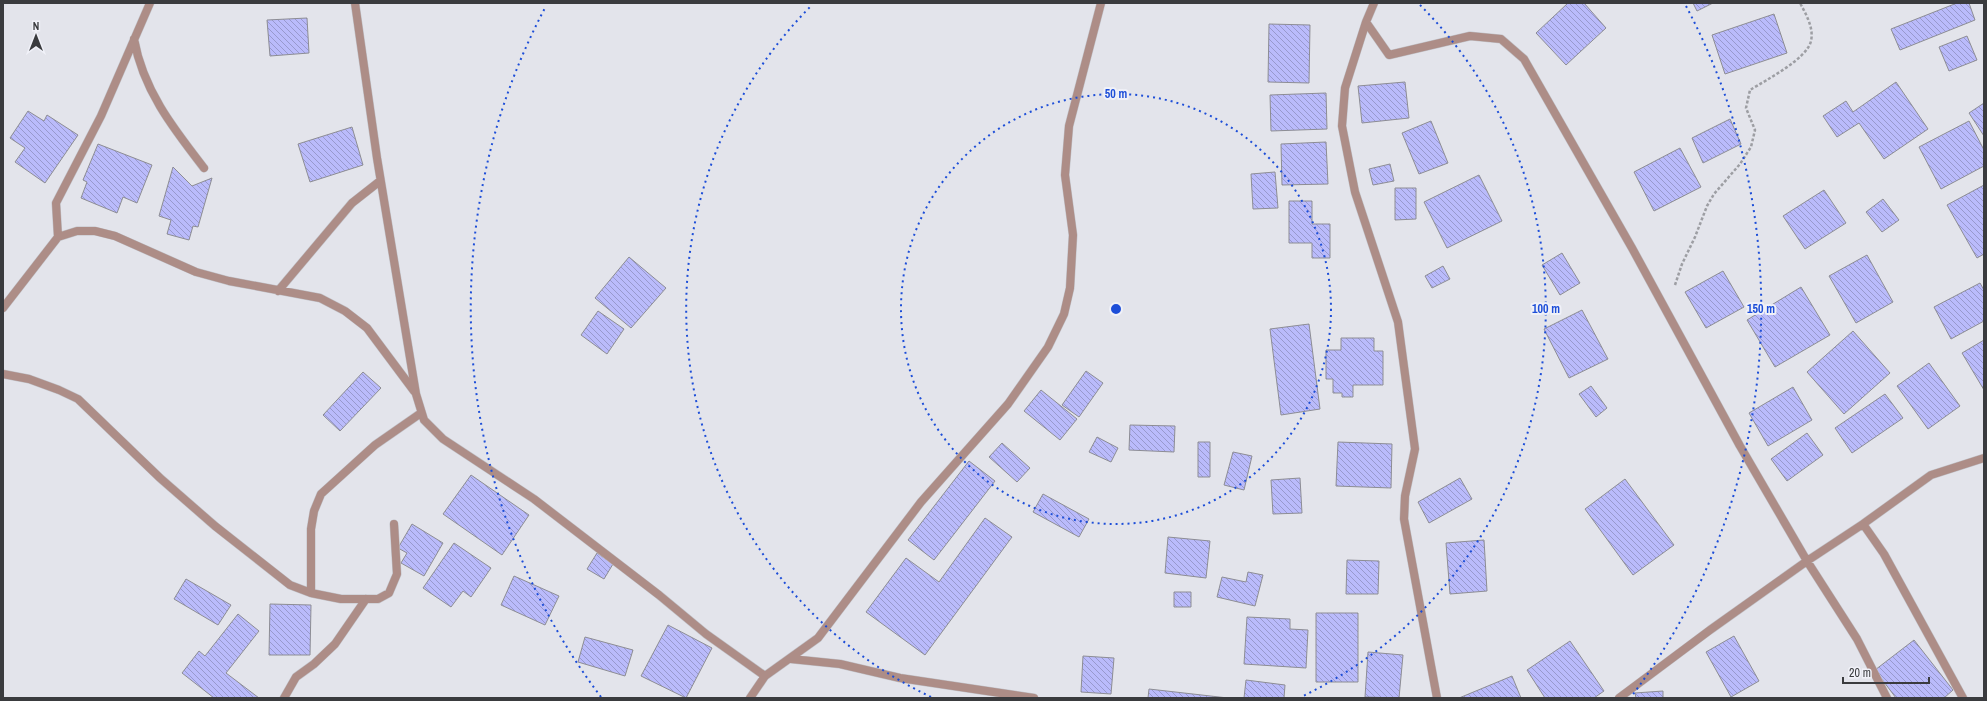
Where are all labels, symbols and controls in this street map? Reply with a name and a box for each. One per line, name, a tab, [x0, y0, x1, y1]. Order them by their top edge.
north arrow	[16, 16, 56, 56]
text: N	[33, 19, 39, 33]
text: 50 m	[1105, 86, 1127, 102]
text: 100 m	[1532, 301, 1560, 317]
text: 150 m	[1747, 301, 1775, 317]
centre of rings	[1109, 302, 1123, 316]
scale bar	[1843, 659, 1929, 685]
text: 20 m	[1849, 665, 1871, 681]

